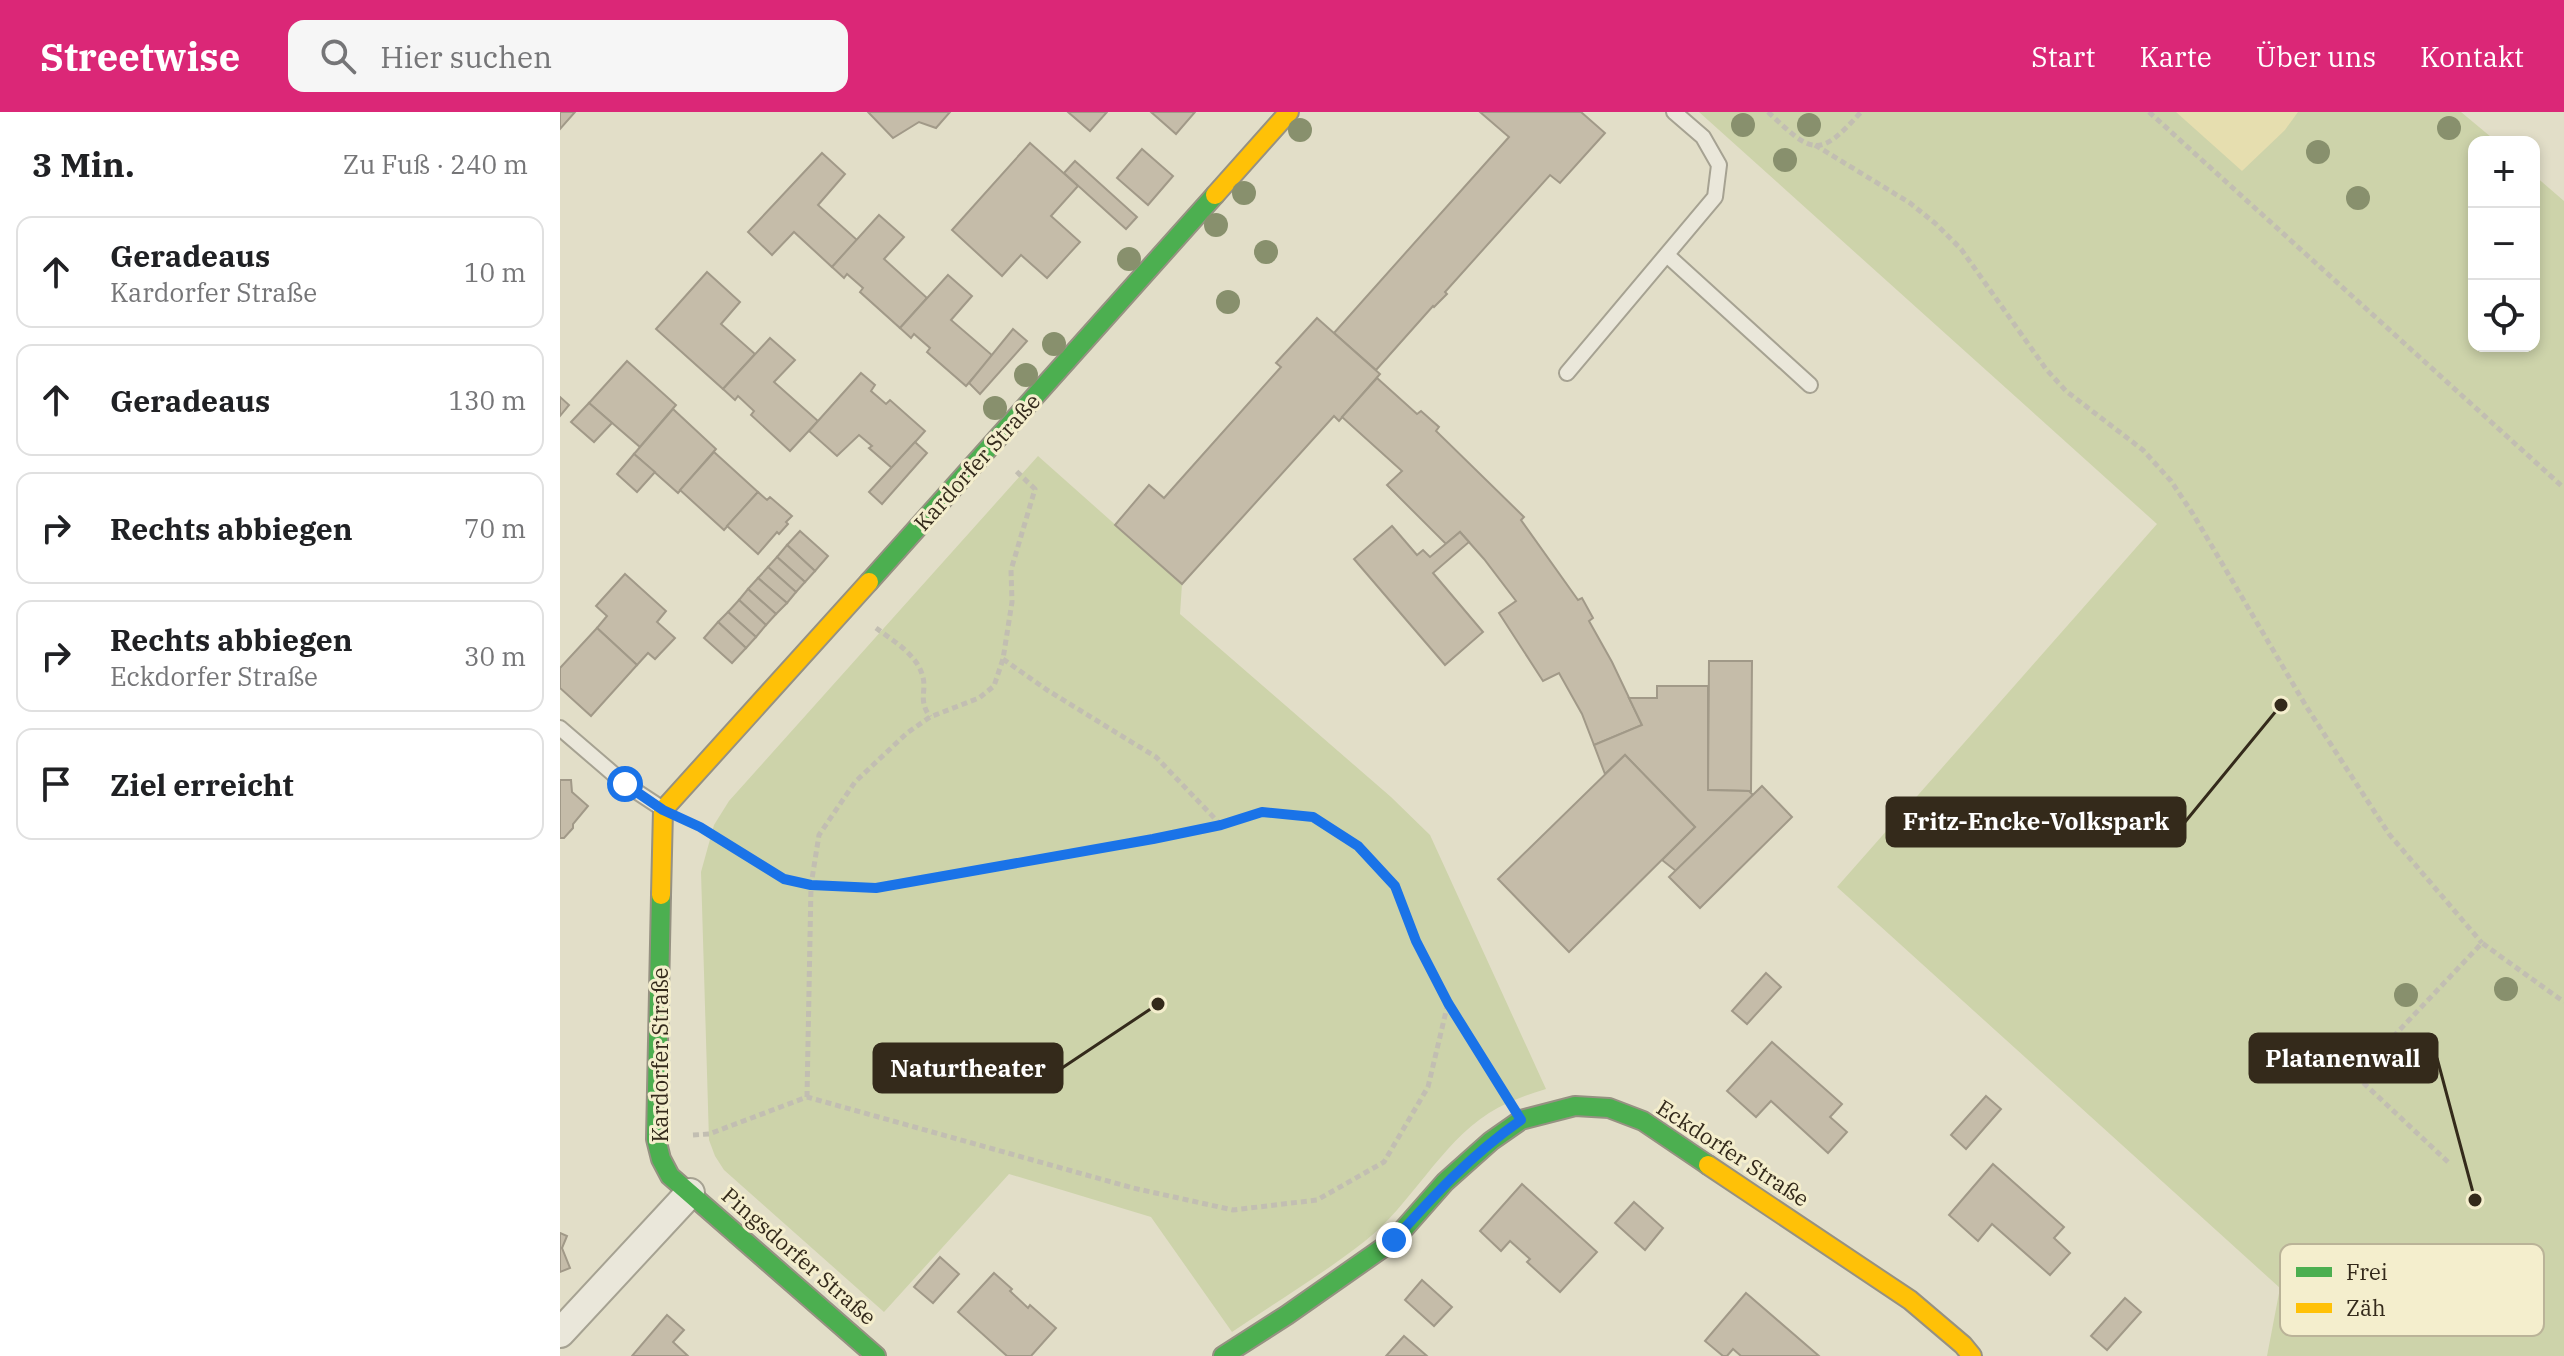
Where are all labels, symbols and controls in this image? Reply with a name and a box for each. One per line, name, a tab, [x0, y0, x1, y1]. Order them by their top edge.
search box	[288, 20, 848, 92]
text: Streetwise	[40, 32, 240, 81]
icon: search	[316, 34, 360, 78]
text: Hier suchen	[380, 37, 552, 76]
text: Start	[2031, 38, 2095, 75]
text: Karte	[2139, 38, 2212, 75]
text: Über uns	[2256, 38, 2376, 75]
text: Kontakt	[2420, 38, 2524, 75]
map controls	[2468, 136, 2540, 352]
button: +	[2468, 136, 2540, 208]
text: 3 Min.	[32, 142, 135, 186]
text: Zu Fuß · 240 m	[343, 147, 528, 181]
button: −	[2468, 208, 2540, 280]
text: Geradeaus	[110, 236, 270, 275]
icon: ahead	[34, 250, 78, 294]
text: 10 m	[464, 255, 526, 289]
text: Kardorfer Straße	[110, 275, 317, 309]
button: locate	[2468, 280, 2540, 352]
icon: ahead	[34, 378, 78, 422]
text: Geradeaus	[110, 381, 270, 420]
text: 130 m	[448, 383, 526, 417]
street label: Kardorfer Straße	[907, 387, 1046, 536]
icon: right	[34, 506, 78, 550]
text: Rechts abbiegen	[110, 509, 353, 548]
text: 70 m	[464, 511, 526, 545]
text: Rechts abbiegen	[110, 620, 353, 659]
icon: right	[34, 634, 78, 678]
text: 30 m	[464, 639, 526, 673]
text: Eckdorfer Straße	[110, 659, 318, 693]
icon: arrive	[34, 762, 78, 806]
text: Ziel erreicht	[110, 765, 294, 804]
route start	[607, 766, 643, 802]
callout: Fritz-Encke-Volkspark	[1887, 798, 2185, 846]
text: Fritz-Encke-Volkspark	[1903, 805, 2169, 837]
street label: Kardorfer Straße	[645, 967, 674, 1143]
callout: Platanenwall	[2250, 1034, 2437, 1082]
text: Platanenwall	[2265, 1042, 2421, 1074]
callout: Naturtheater	[874, 1044, 1062, 1092]
text: Naturtheater	[890, 1052, 1046, 1084]
street label: Eckdorfer Straße	[1652, 1092, 1815, 1213]
street label: Pingsdorfer Straße	[716, 1180, 883, 1331]
route end	[1376, 1222, 1412, 1258]
legend	[2280, 1244, 2544, 1336]
text: Frei	[2346, 1257, 2388, 1286]
text: Zäh	[2346, 1293, 2386, 1322]

